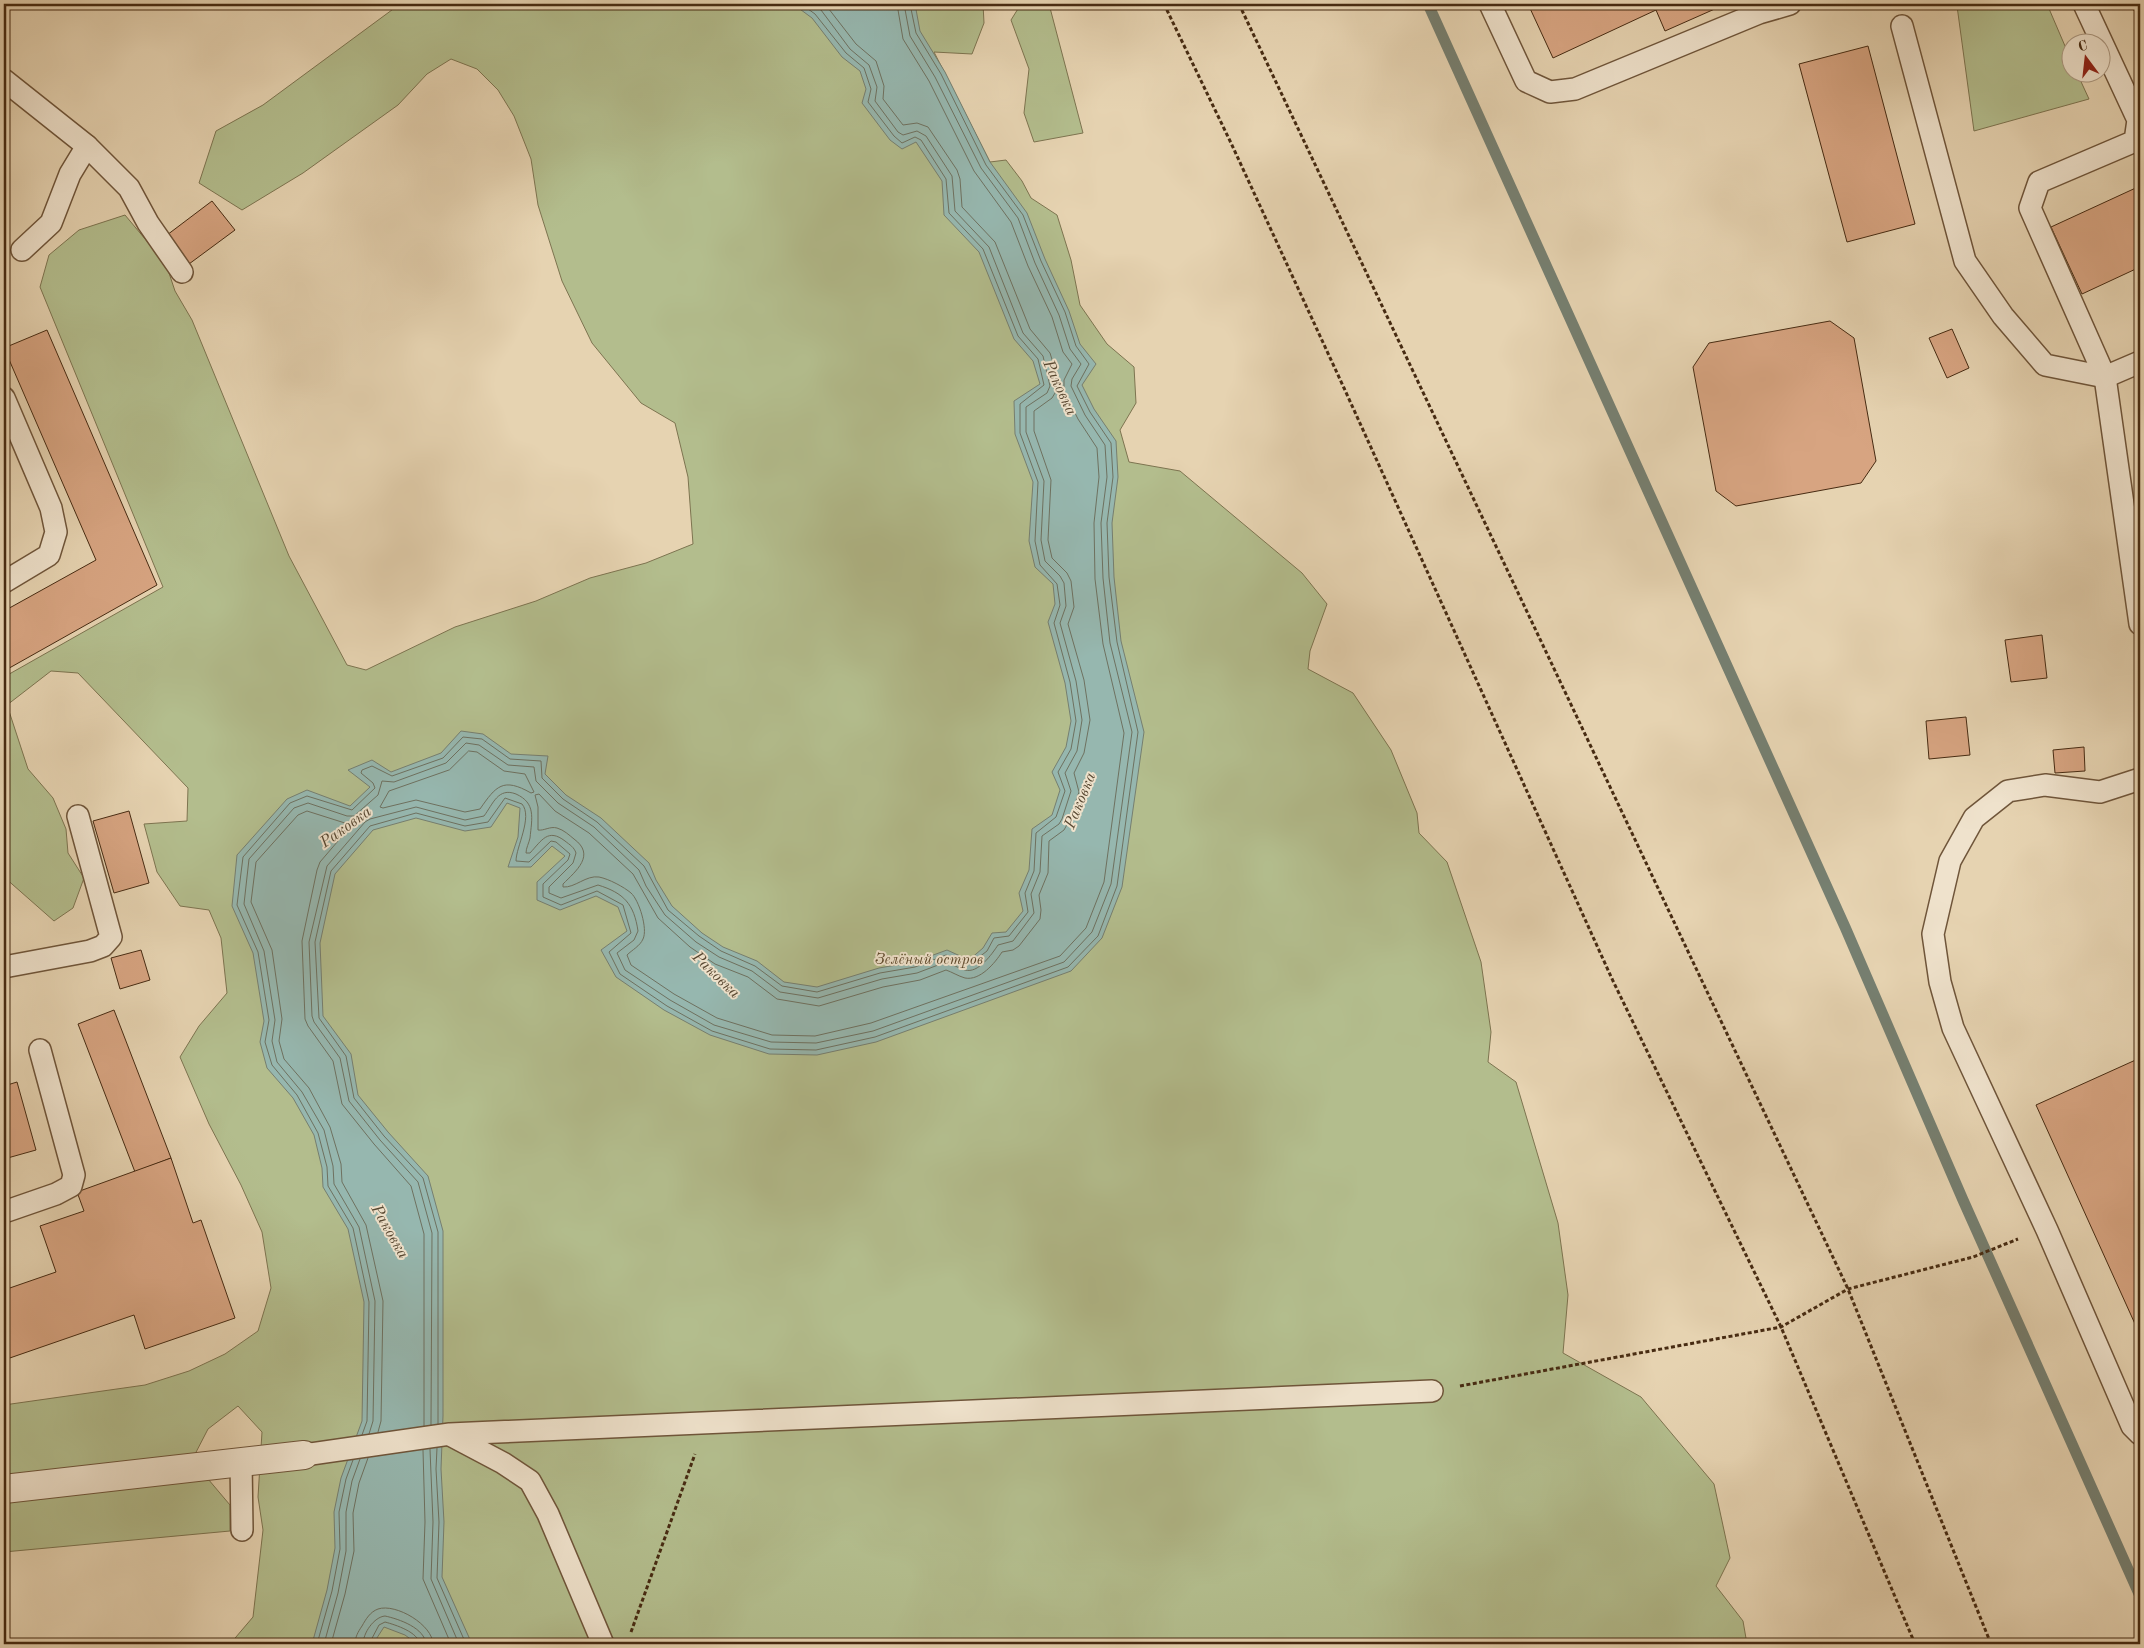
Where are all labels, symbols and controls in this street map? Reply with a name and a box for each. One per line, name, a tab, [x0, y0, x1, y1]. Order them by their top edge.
north arrow	[2062, 32, 2112, 82]
text: С	[2077, 38, 2089, 54]
water label: Раковка	[1039, 357, 1079, 419]
water label: Раковка	[1062, 770, 1100, 832]
water label: Раковка	[317, 803, 375, 852]
water label: Раковка	[688, 948, 743, 1002]
park label: Зелёный остров	[875, 952, 983, 968]
water label: Раковка	[367, 1201, 411, 1262]

